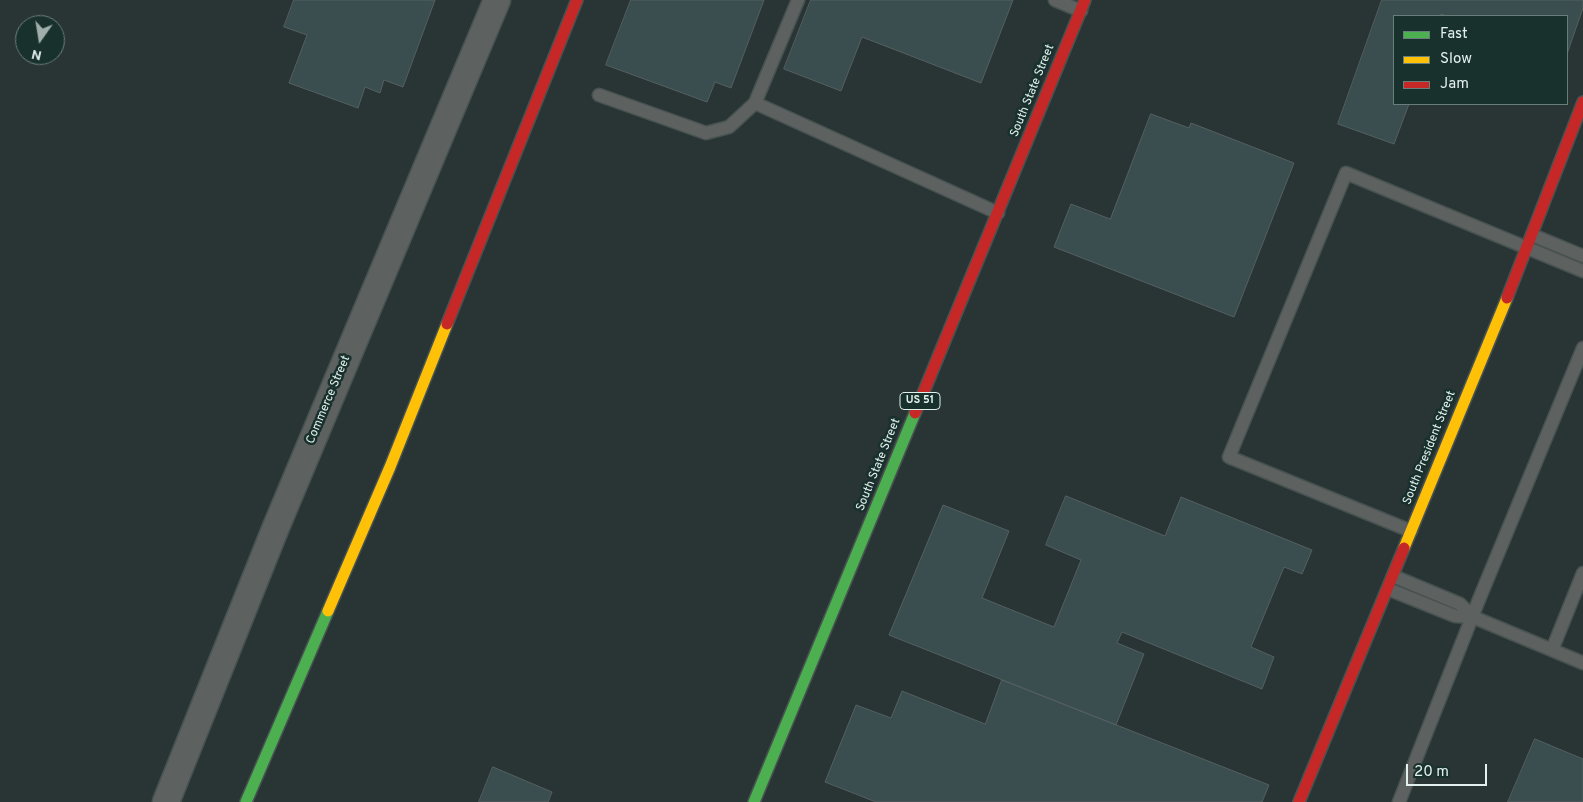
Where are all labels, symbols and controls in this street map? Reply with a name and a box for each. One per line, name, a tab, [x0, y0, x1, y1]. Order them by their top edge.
north arrow	[15, 15, 65, 65]
legend	[1393, 15, 1568, 105]
text: Fast	[1440, 25, 1468, 44]
street label: South State Street	[1008, 43, 1058, 139]
text: N	[30, 45, 44, 64]
text: Slow	[1440, 50, 1472, 69]
text: Jam	[1440, 75, 1469, 94]
street label: Commerce Street	[304, 354, 354, 446]
street label: South President Street	[1401, 389, 1459, 507]
road number: US 51	[900, 392, 940, 410]
street label: South State Street	[854, 417, 904, 513]
scale bar	[1408, 754, 1489, 786]
text: 20 m	[1414, 763, 1449, 782]

